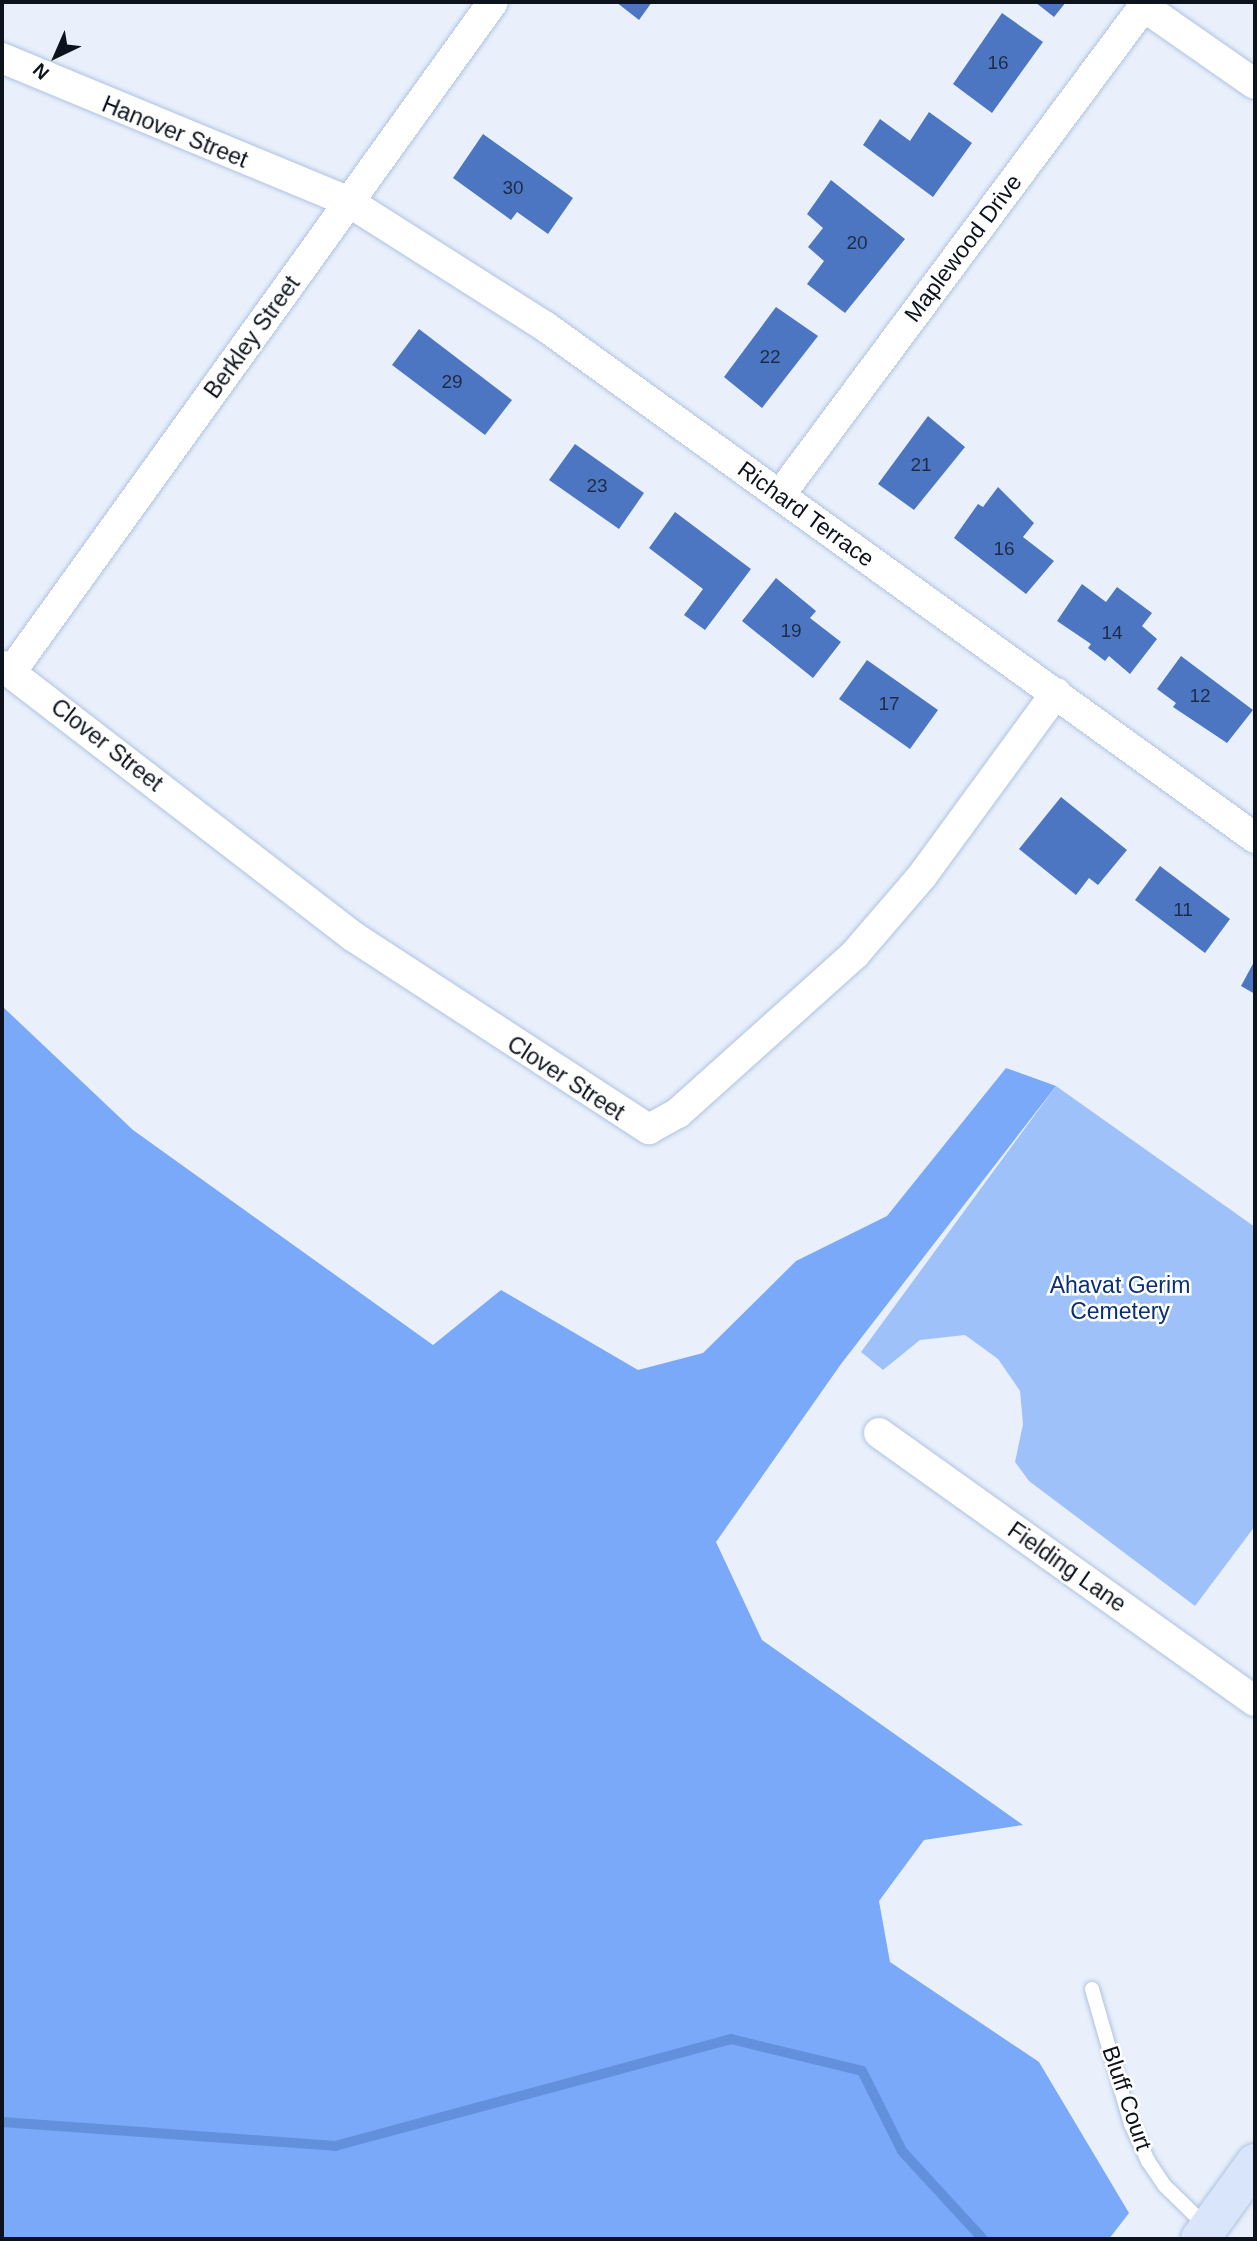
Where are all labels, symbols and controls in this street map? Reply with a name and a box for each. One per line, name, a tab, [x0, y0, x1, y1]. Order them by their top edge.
north arrow	[21, 21, 91, 91]
house number: 16	[987, 52, 1009, 74]
text: N	[29, 59, 53, 84]
street label: Hanover Street	[98, 90, 252, 174]
street label: Maplewood Drive	[899, 169, 1027, 327]
house number: 30	[502, 177, 524, 199]
house number: 20	[846, 232, 868, 254]
street label: Berkley Street	[198, 270, 306, 404]
house number: 22	[759, 346, 781, 368]
house number: 29	[441, 371, 463, 393]
house number: 21	[910, 454, 932, 476]
street label: Richard Terrace	[732, 455, 880, 573]
house number: 23	[586, 475, 608, 497]
house number: 16	[993, 538, 1015, 560]
house number: 19	[780, 620, 802, 642]
house number: 14	[1101, 622, 1123, 644]
house number: 12	[1189, 685, 1211, 707]
street label: Clover Street	[46, 693, 168, 797]
house number: 17	[878, 693, 900, 715]
house number: 11	[1173, 899, 1193, 921]
street label: Clover Street	[502, 1030, 630, 1126]
park label: Ahavat Gerim Cemetery	[1050, 1271, 1190, 1325]
street label: Fielding Lane	[1003, 1516, 1131, 1618]
street label: Bluff Court	[1096, 2042, 1158, 2154]

